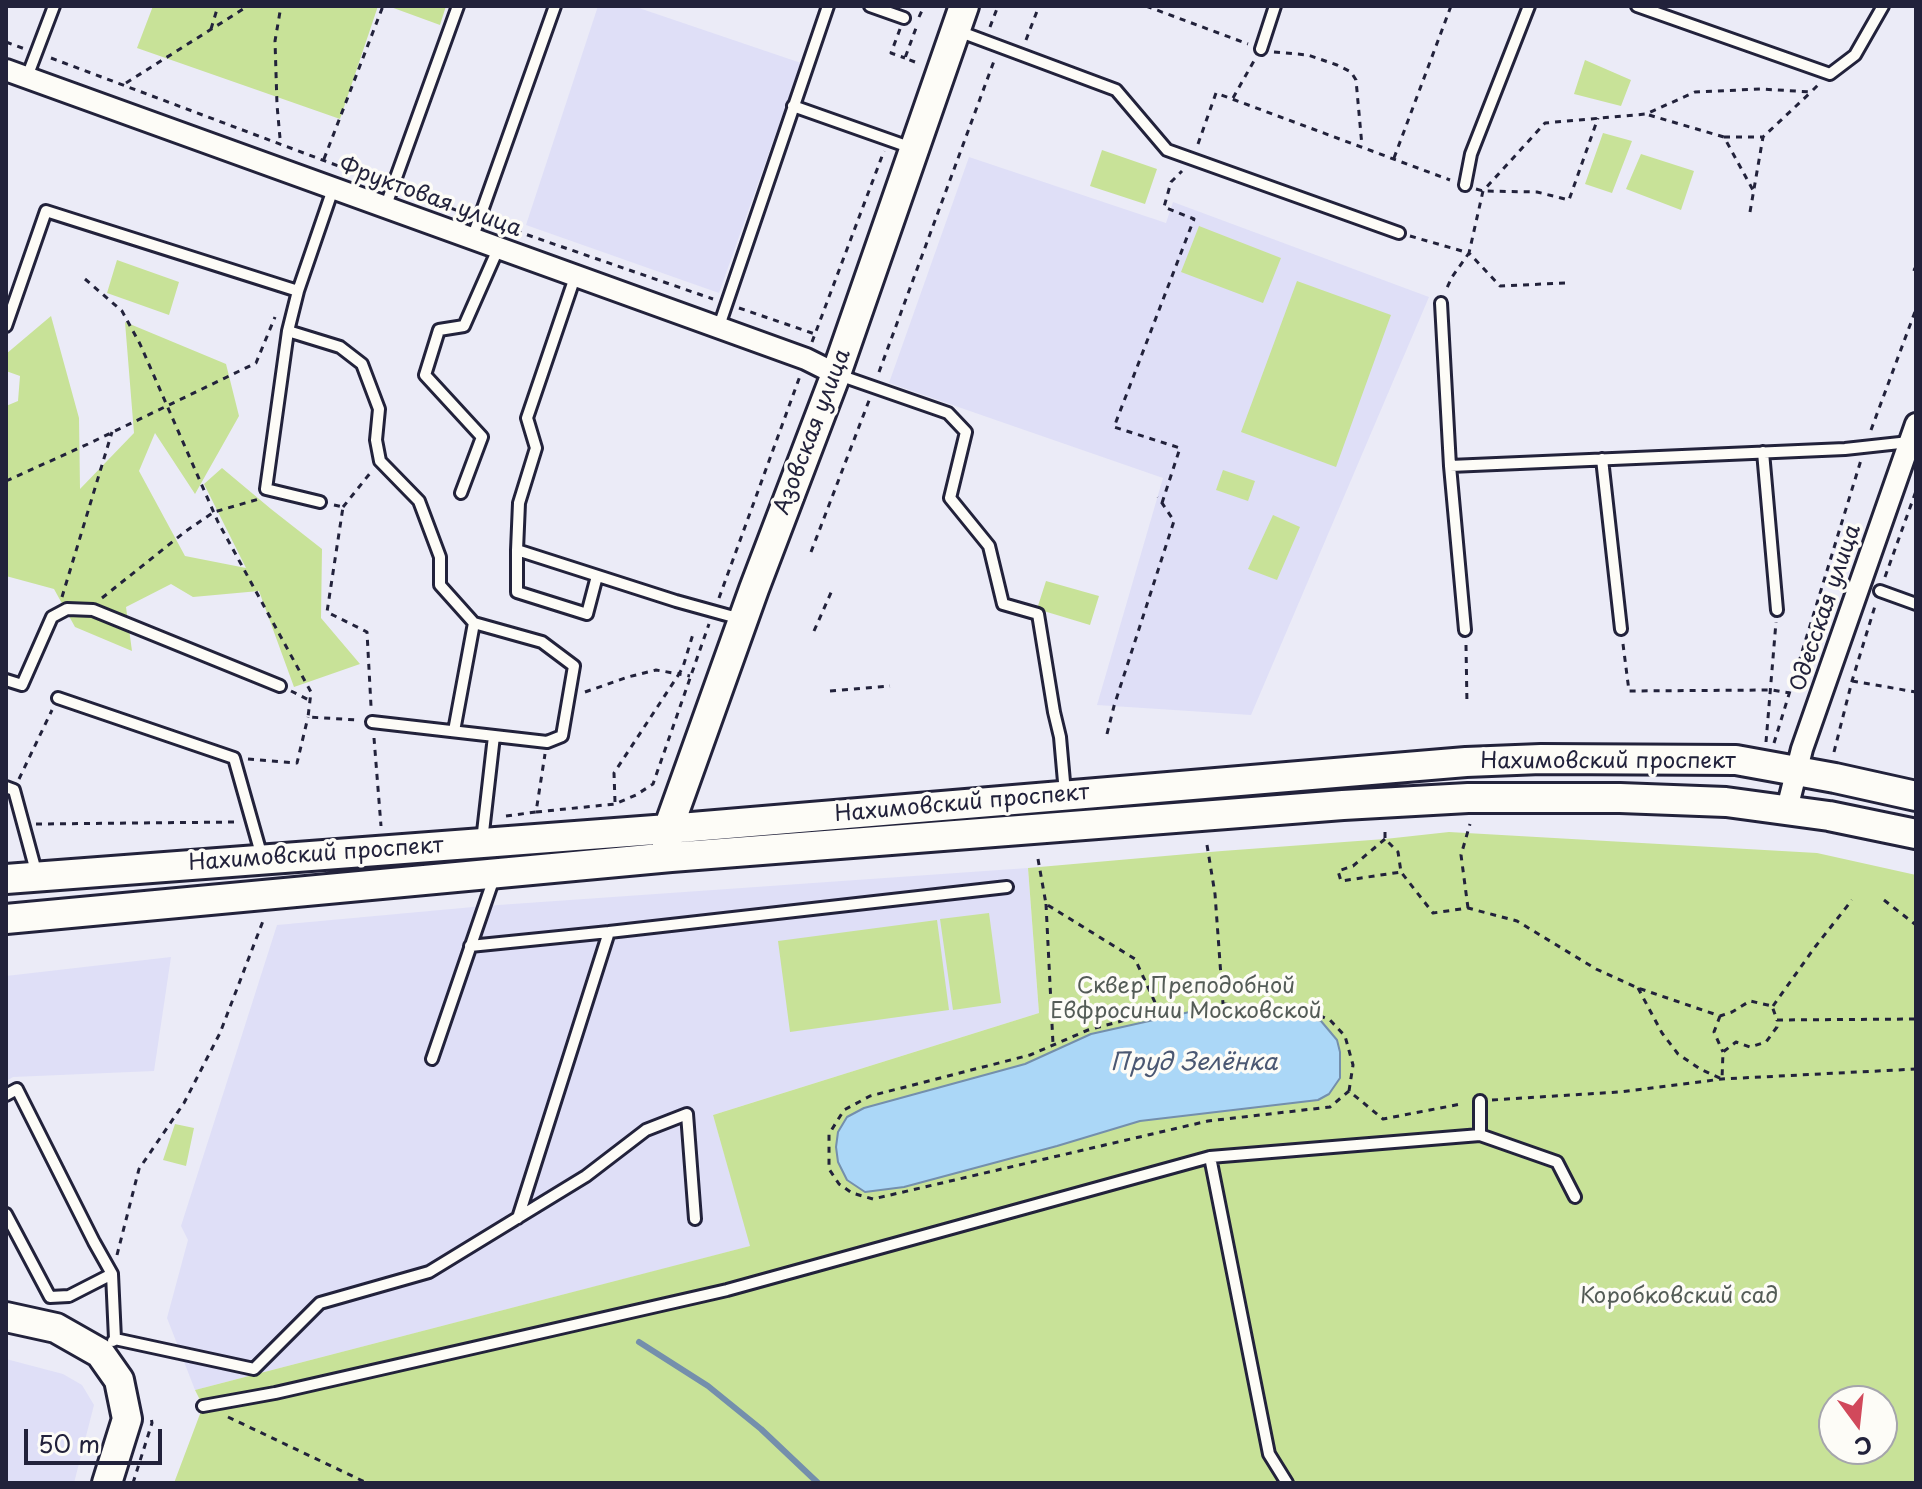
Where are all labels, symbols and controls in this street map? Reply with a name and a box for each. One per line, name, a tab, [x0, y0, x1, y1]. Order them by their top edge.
street label: Фруктовая улица	[335, 153, 525, 243]
street label: Азовская улица	[769, 345, 857, 519]
street label: Одесская улица	[1785, 521, 1867, 695]
street label: Нахимовский проспект	[1480, 749, 1736, 775]
street label: Нахимовский проспект	[834, 780, 1090, 828]
street label: Нахимовский проспект	[188, 833, 444, 877]
park label: Сквер Преподобной Евфросинии Московской	[1050, 974, 1322, 1026]
water label: Пруд Зелёнка	[1111, 1049, 1277, 1077]
park label: Коробковский сад	[1580, 1284, 1778, 1310]
north arrow	[1818, 1385, 1898, 1465]
scale bar	[28, 1413, 166, 1463]
text: 50 m	[38, 1425, 100, 1461]
text: С	[1852, 1429, 1876, 1465]

